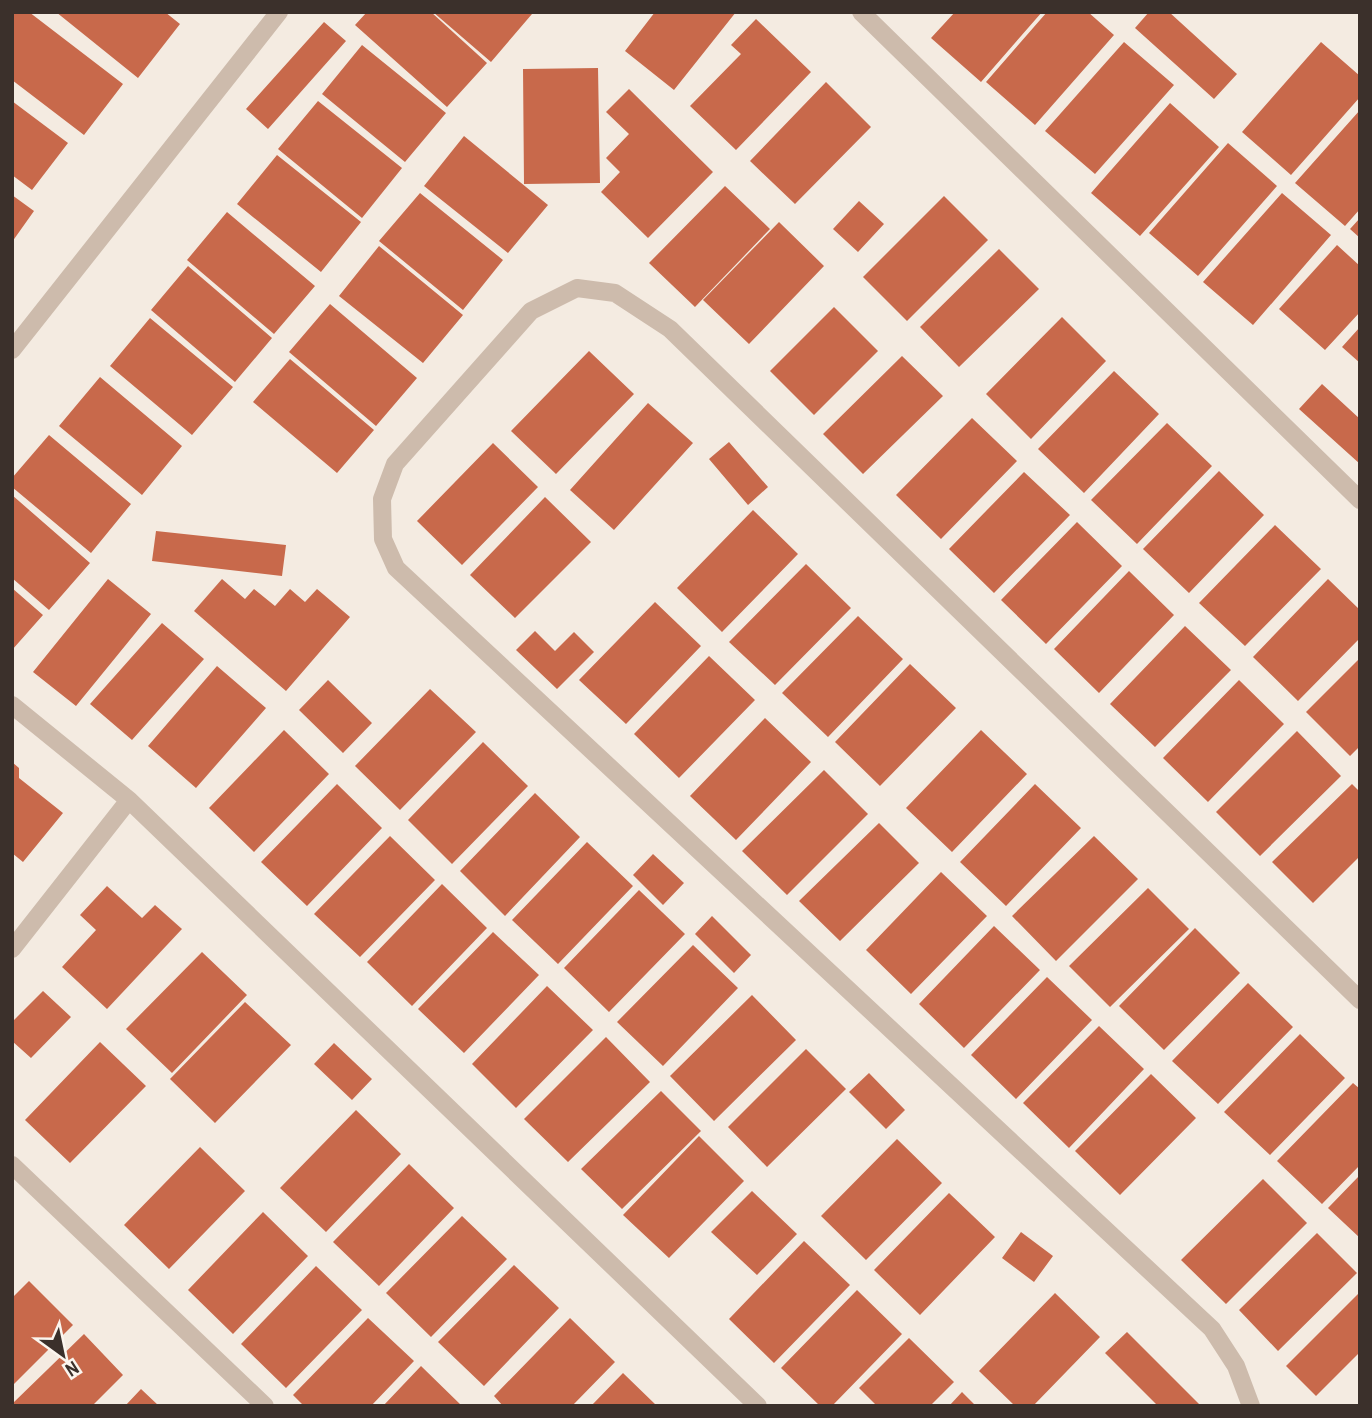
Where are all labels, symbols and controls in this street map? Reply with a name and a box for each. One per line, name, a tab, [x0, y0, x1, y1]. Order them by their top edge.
north arrow	[28, 1320, 98, 1390]
text: N	[60, 1355, 84, 1383]

